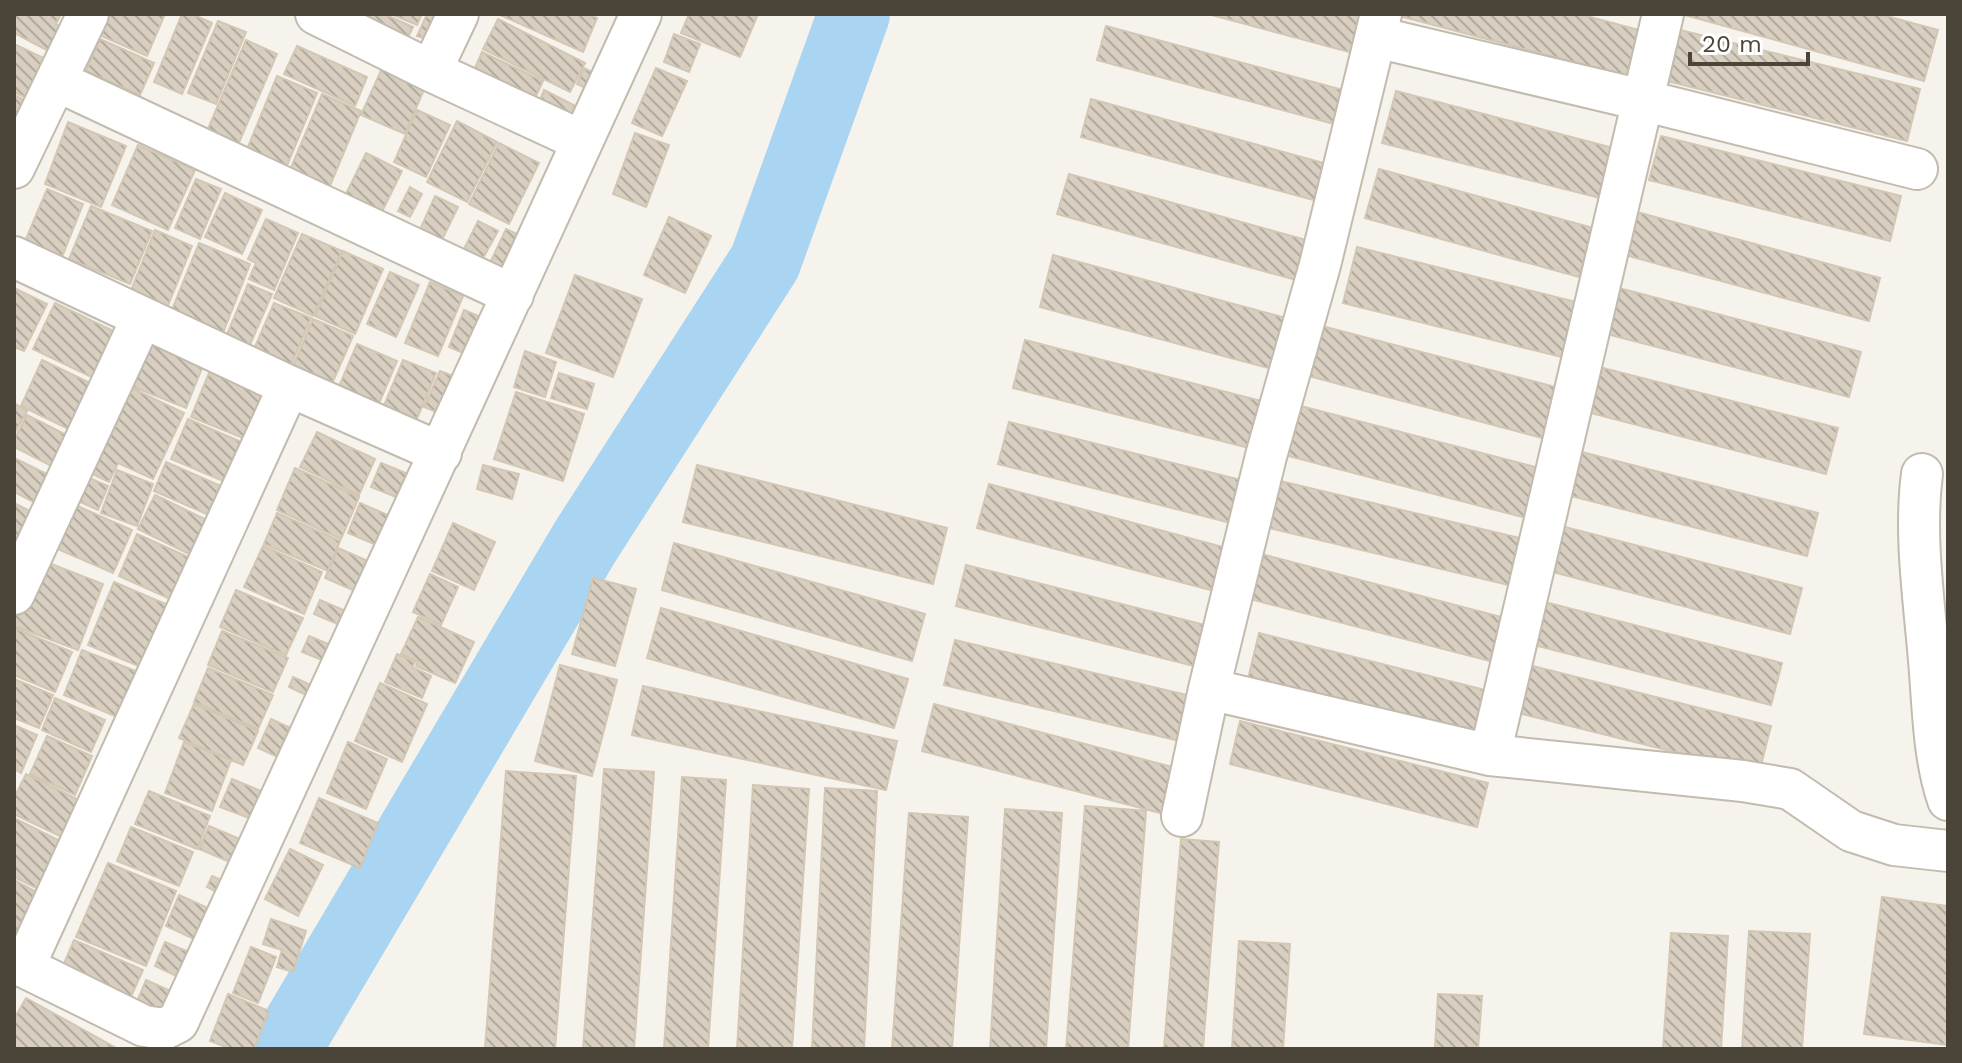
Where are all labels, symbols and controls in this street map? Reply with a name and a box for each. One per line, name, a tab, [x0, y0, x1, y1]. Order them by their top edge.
scale bar	[1690, 16, 1808, 66]
text: 20 m	[1702, 30, 1762, 58]

